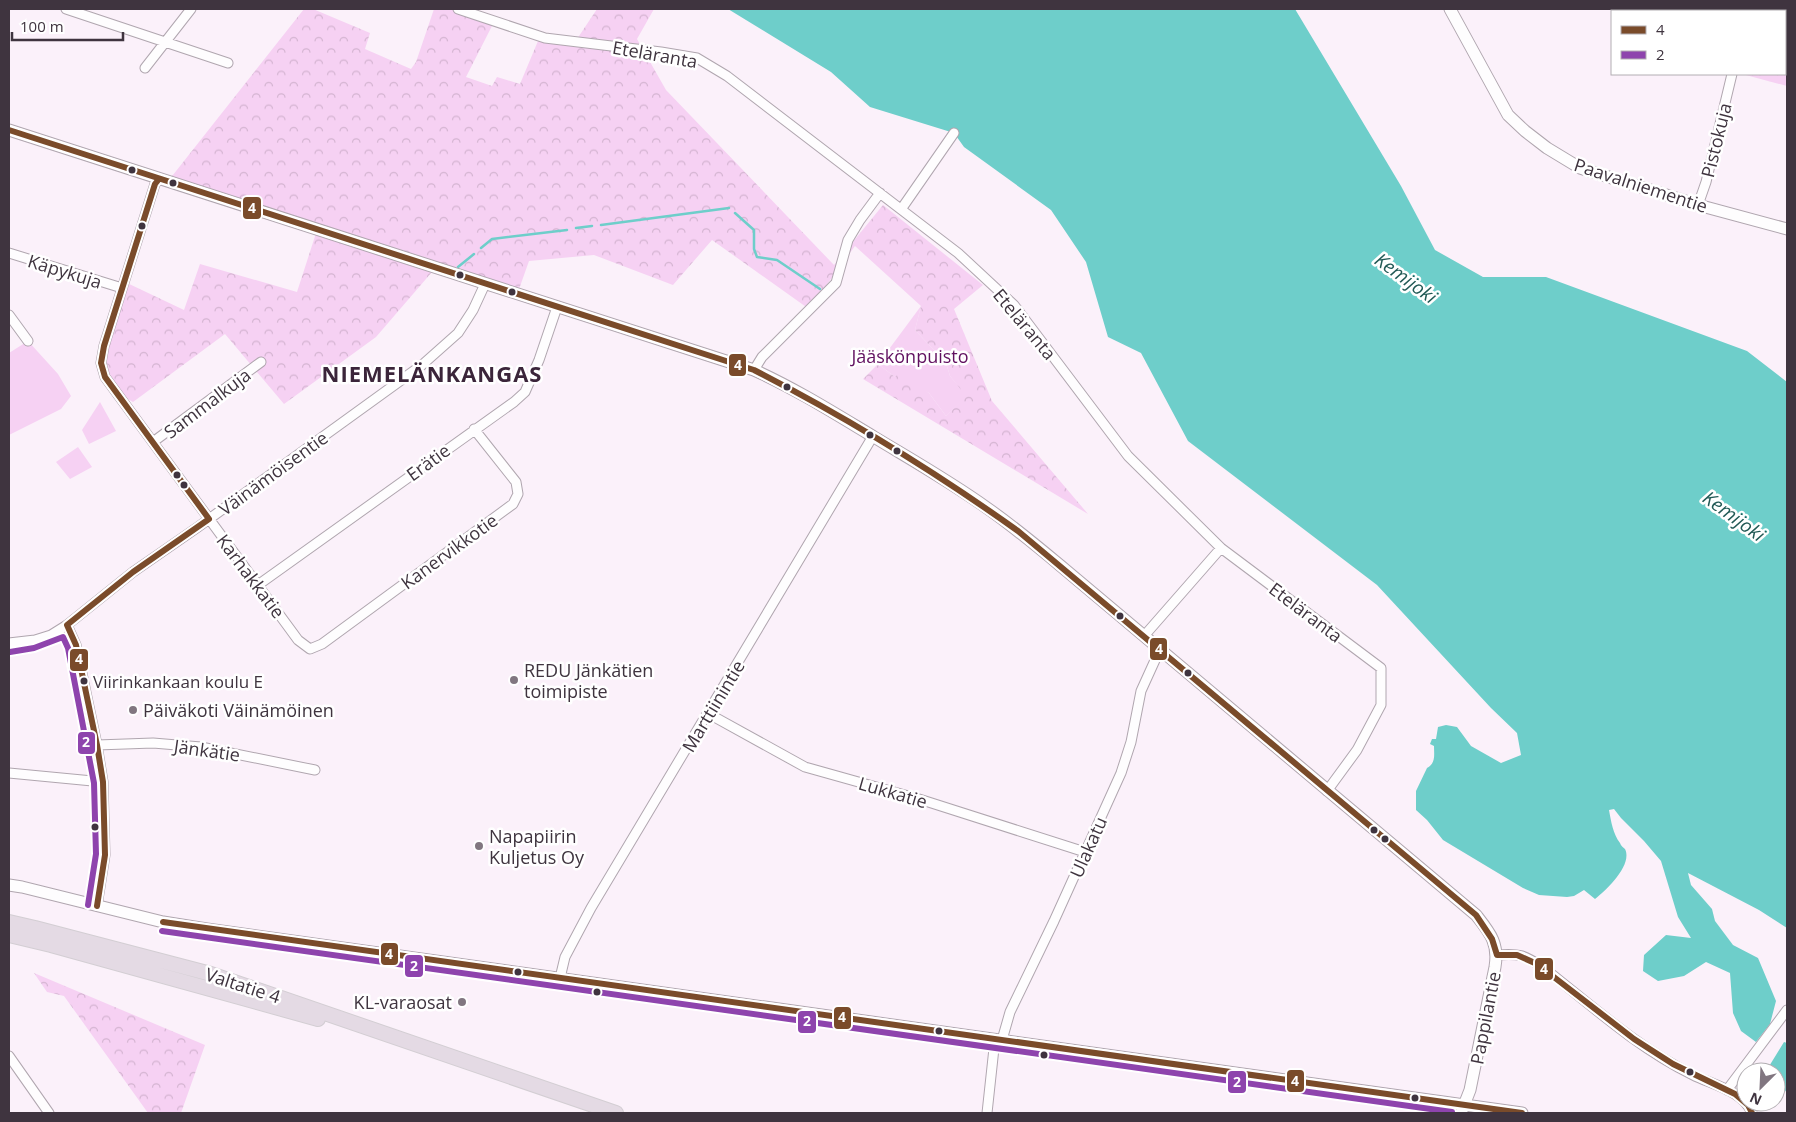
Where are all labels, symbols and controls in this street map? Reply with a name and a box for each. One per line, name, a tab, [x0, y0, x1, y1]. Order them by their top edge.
scale bar	[12, 10, 124, 42]
legend	[1611, 10, 1786, 75]
text: 100 m	[20, 16, 64, 36]
text: 4	[1656, 19, 1665, 39]
street label: Eteläranta	[611, 35, 699, 73]
text: 2	[1656, 44, 1665, 64]
street label: Pistokuja	[1695, 100, 1737, 180]
street label: Paavalniementie	[1571, 152, 1711, 218]
unlabelled marker	[127, 165, 137, 175]
unlabelled marker	[168, 178, 178, 188]
line badge: 4	[242, 196, 262, 220]
text: 4	[248, 198, 256, 217]
unlabelled marker	[137, 221, 147, 231]
water label: Kemijoki	[1370, 247, 1443, 310]
street label: Käpykuja	[25, 248, 105, 294]
unlabelled marker	[455, 270, 465, 280]
street label: Eteläranta	[988, 283, 1062, 365]
unlabelled marker	[507, 287, 517, 297]
park label: Jääskönpuisto	[849, 344, 969, 368]
line badge: 4	[728, 353, 747, 377]
text: 4	[734, 355, 742, 374]
district label: NIEMELÄNKANGAS	[322, 358, 542, 388]
street label: Sammalkuja	[159, 362, 255, 444]
unlabelled marker	[782, 382, 792, 392]
street label: Väinämöisentie	[214, 425, 332, 521]
unlabelled marker	[865, 430, 875, 440]
street label: Erätie	[401, 438, 455, 486]
unlabelled marker	[892, 446, 902, 456]
unlabelled marker	[172, 470, 182, 480]
unlabelled marker	[179, 480, 189, 490]
water label: Kemijoki	[1698, 485, 1771, 548]
street label: Kanervikkotie	[396, 508, 502, 594]
street label: Karhakkatie	[212, 529, 290, 623]
street label: Eteläranta	[1264, 577, 1348, 647]
unlabelled marker	[1115, 611, 1125, 621]
line badge: 4	[1149, 637, 1168, 661]
text: 4	[1155, 639, 1163, 658]
line badge: 4	[69, 648, 89, 672]
text: 4	[75, 649, 83, 668]
street label: Marttiinintie	[676, 656, 750, 756]
place label: REDU Jänkätien toimipiste	[524, 658, 653, 703]
unlabelled marker	[1183, 668, 1193, 678]
place label: Viirinkankaan koulu E	[93, 670, 263, 693]
marker: REDU Jänkätien toimipiste	[508, 674, 520, 686]
marker: Viirinkankaan koulu E	[79, 676, 89, 686]
place label: Päiväkoti Väinämöinen	[143, 698, 334, 722]
marker: Päiväkoti Väinämöinen	[127, 704, 139, 716]
line badge: 2	[77, 731, 96, 755]
text: 2	[82, 732, 90, 751]
street label: Jänkätie	[170, 733, 242, 767]
street label: Lukkatie	[856, 771, 930, 813]
street label: Ulakatu	[1064, 813, 1112, 881]
unlabelled marker	[90, 822, 100, 832]
place label: Napapiirin Kuljetus Oy	[489, 824, 585, 869]
unlabelled marker	[1369, 825, 1379, 835]
unlabelled marker	[1380, 834, 1390, 844]
marker: Napapiirin Kuljetus Oy	[473, 840, 485, 852]
line badge: 4	[380, 942, 399, 966]
text: 4	[385, 944, 393, 963]
line badge: 2	[404, 954, 424, 978]
text: 2	[410, 956, 418, 975]
line badge: 4	[1534, 957, 1554, 981]
text: 4	[1540, 959, 1548, 978]
street label: Valtatie 4	[202, 962, 284, 1008]
unlabelled marker	[513, 967, 523, 977]
street label: Pappilantie	[1464, 970, 1506, 1066]
unlabelled marker	[592, 987, 602, 997]
place label: KL-varaosat	[354, 990, 452, 1014]
marker: KL-varaosat	[456, 996, 468, 1008]
line badge: 4	[833, 1006, 852, 1030]
text: 4	[838, 1007, 846, 1026]
line badge: 2	[797, 1010, 817, 1034]
text: 2	[803, 1011, 811, 1030]
unlabelled marker	[934, 1026, 944, 1036]
unlabelled marker	[1039, 1050, 1049, 1060]
north arrow	[1736, 1062, 1786, 1112]
unlabelled marker	[1685, 1067, 1695, 1077]
line badge: 4	[1286, 1069, 1305, 1093]
line badge: 2	[1227, 1070, 1247, 1094]
text: 4	[1291, 1071, 1299, 1090]
text: 2	[1233, 1072, 1241, 1091]
text: N	[1746, 1088, 1765, 1110]
unlabelled marker	[1410, 1093, 1420, 1103]

